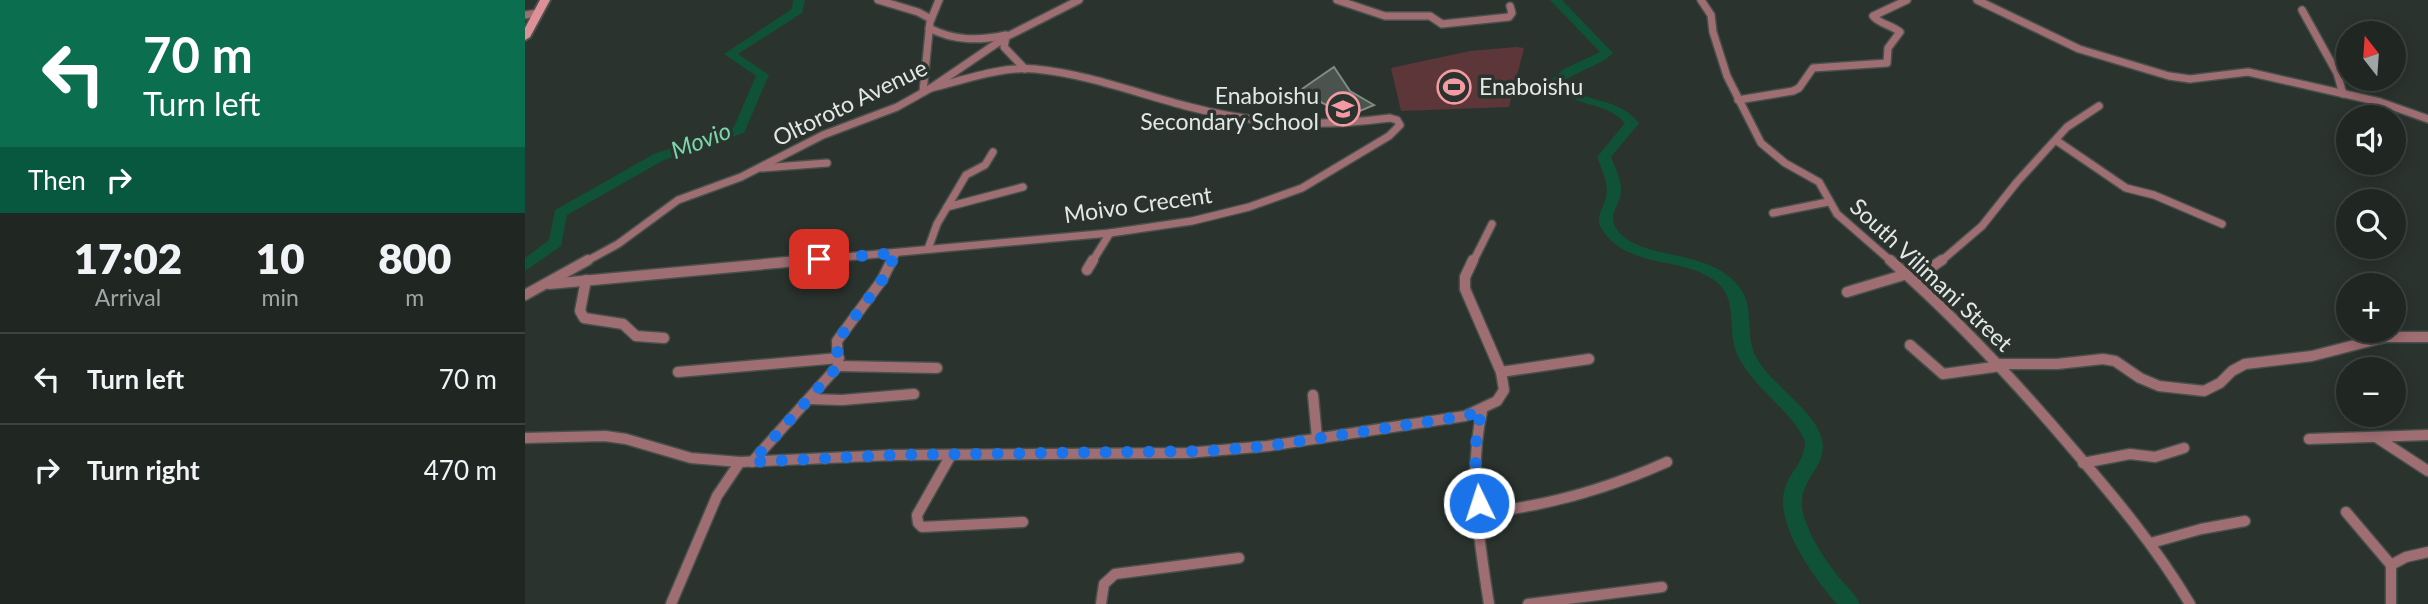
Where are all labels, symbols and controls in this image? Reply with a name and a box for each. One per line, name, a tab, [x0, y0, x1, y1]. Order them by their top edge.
north arrow	[2336, 21, 2406, 91]
map controls	[2336, 21, 2406, 427]
text: 70 m	[143, 25, 253, 83]
icon: left	[28, 28, 119, 119]
street label: Oltoroto Avenue	[768, 53, 931, 152]
sports icon: Enaboishu	[1435, 68, 1473, 106]
place label: Enaboishu	[1479, 72, 1583, 100]
place label: Enaboishu Secondary School	[1140, 81, 1319, 135]
text: Turn left	[143, 84, 260, 123]
school or university icon: Enaboishu Secondary School	[1324, 90, 1362, 128]
button: sound	[2336, 105, 2406, 175]
water label: Movio	[666, 115, 735, 164]
icon: right	[100, 161, 138, 199]
text: Then	[28, 164, 86, 196]
street label: Moivo Crecent	[1062, 180, 1214, 228]
button: search	[2336, 189, 2406, 259]
street label: South Vilimani Street	[1845, 192, 2019, 357]
pin	[789, 229, 849, 289]
text: 17:02	[74, 233, 182, 283]
text: 10	[256, 233, 305, 283]
text: 800	[378, 233, 451, 283]
icon: arrive	[800, 240, 838, 278]
button: +	[2336, 273, 2406, 343]
text: Arrival	[95, 283, 161, 311]
text: min	[262, 283, 299, 311]
text: m	[405, 283, 424, 311]
button: −	[2336, 357, 2406, 427]
icon: left	[28, 360, 66, 398]
text: Turn left	[87, 363, 184, 395]
text: 70 m	[439, 363, 497, 395]
icon: right	[28, 451, 66, 489]
text: Turn right	[87, 454, 200, 486]
text: 470 m	[424, 454, 497, 486]
position arrow	[1442, 466, 1516, 540]

